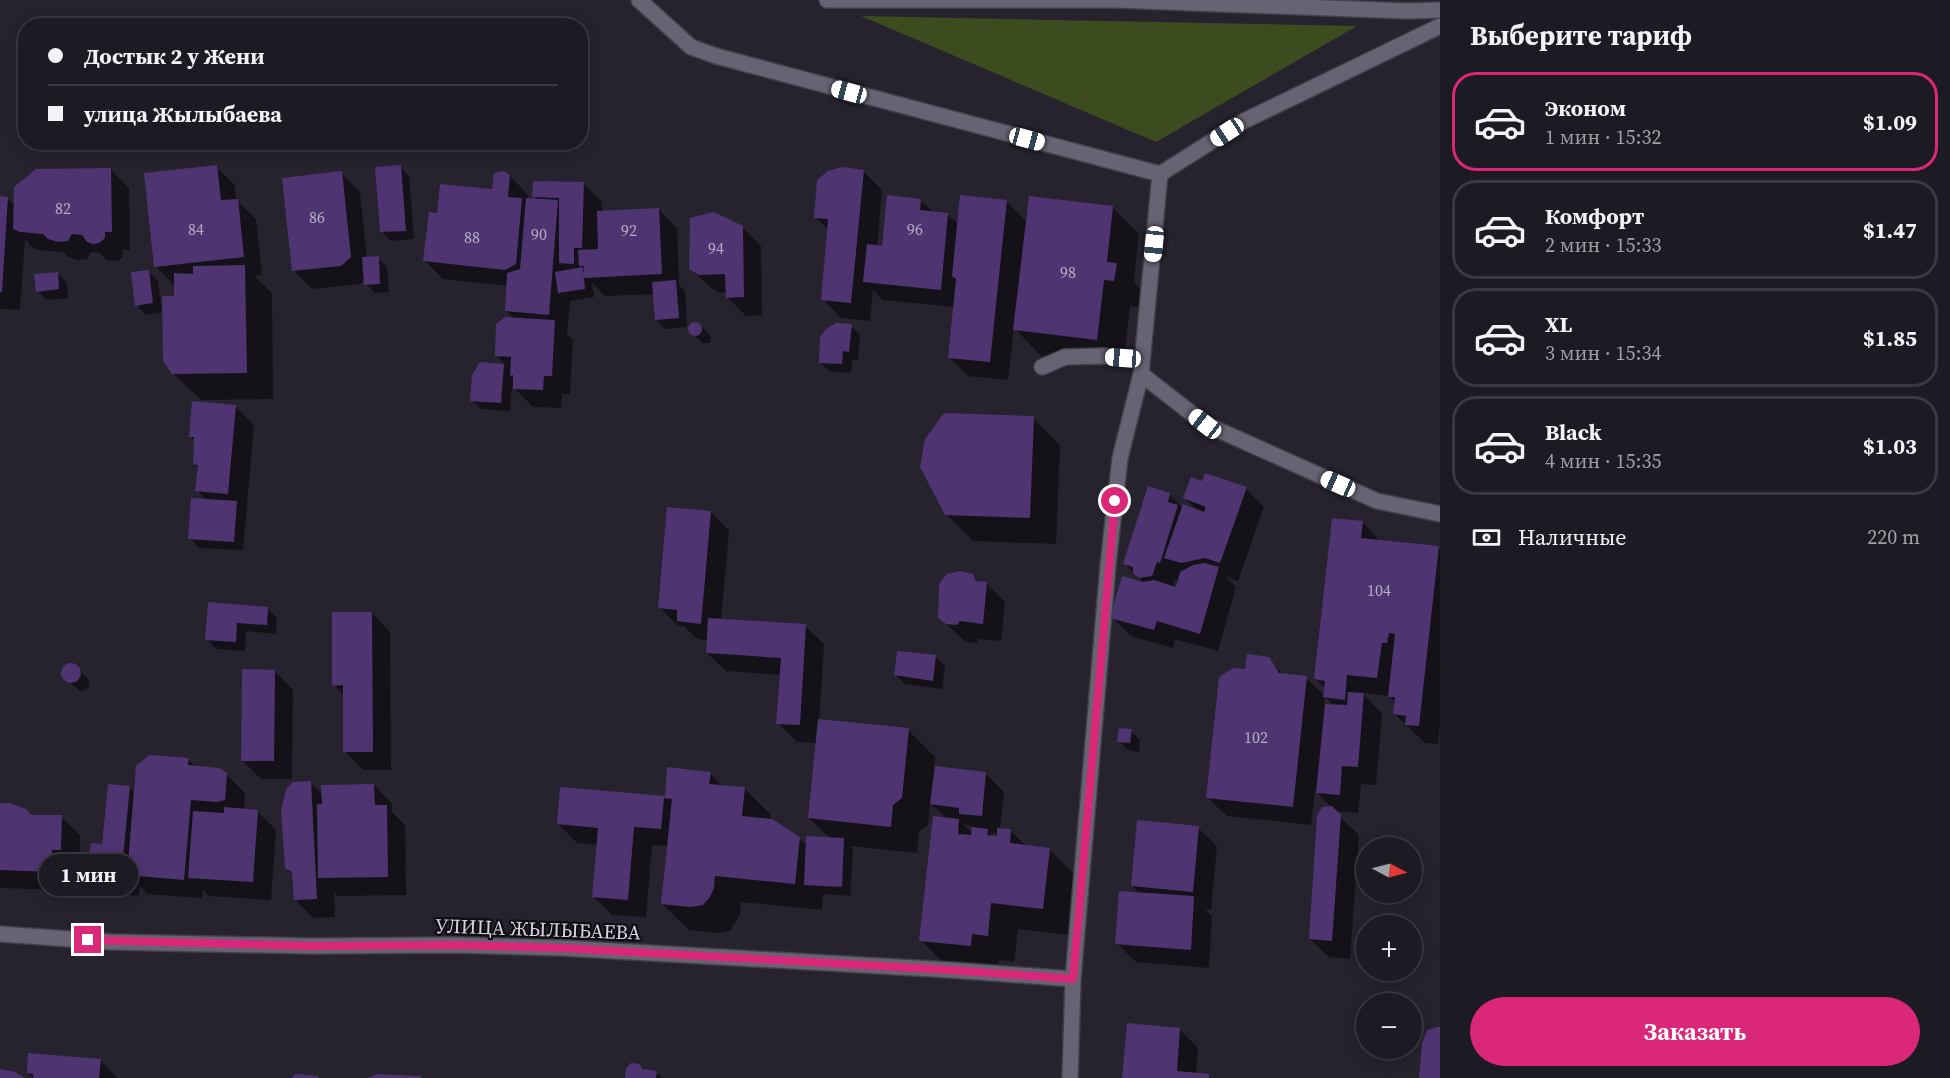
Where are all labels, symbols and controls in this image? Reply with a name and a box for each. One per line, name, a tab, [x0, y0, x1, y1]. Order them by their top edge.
text: Выберите тариф	[1470, 17, 1692, 54]
text: Достык 2 у Жени	[84, 41, 265, 71]
car	[829, 79, 869, 105]
text: Эконом	[1545, 93, 1626, 123]
icon: car	[1473, 95, 1527, 149]
text: улица Жылыбаева	[84, 99, 282, 129]
text: $1.09	[1863, 107, 1917, 137]
car	[1207, 115, 1247, 149]
text: 1 мин · 15:32	[1545, 123, 1661, 151]
car	[1007, 126, 1047, 152]
house number: 82	[55, 197, 71, 219]
text: Комфорт	[1545, 201, 1644, 231]
icon: car	[1473, 203, 1527, 257]
house number: 86	[309, 206, 325, 228]
text: $1.47	[1863, 215, 1917, 245]
house number: 84	[188, 218, 204, 240]
house number: 96	[907, 218, 923, 240]
house number: 92	[621, 219, 637, 241]
house number: 90	[531, 223, 547, 245]
car	[1143, 225, 1165, 263]
house number: 88	[464, 226, 480, 248]
text: 2 мин · 15:33	[1545, 231, 1661, 259]
house number: 94	[708, 237, 724, 259]
house number: 98	[1060, 261, 1076, 283]
text: XL	[1545, 309, 1572, 339]
icon: car	[1473, 311, 1527, 365]
text: $1.85	[1863, 323, 1917, 353]
text: 3 мин · 15:34	[1545, 339, 1661, 367]
car	[1104, 348, 1142, 368]
car	[1185, 406, 1225, 442]
text: Black	[1545, 417, 1602, 447]
icon: car	[1473, 419, 1527, 473]
text: $1.03	[1863, 431, 1917, 461]
text: 4 мин · 15:35	[1545, 447, 1661, 475]
car	[1318, 468, 1358, 500]
route start	[1101, 487, 1128, 514]
icon: cash	[1470, 521, 1503, 554]
text: Наличные	[1518, 522, 1627, 552]
text: 220 m	[1867, 523, 1920, 551]
house number: 104	[1367, 579, 1391, 601]
house number: 102	[1244, 726, 1268, 748]
north arrow	[1356, 837, 1422, 903]
map controls	[1356, 837, 1422, 1059]
callout: 1 мин	[38, 853, 138, 895]
text: 1 мин	[61, 861, 116, 889]
street label: УЛИЦА ЖЫЛЫБАЕВА	[435, 911, 642, 947]
button: +	[1356, 915, 1422, 981]
route end	[74, 926, 101, 953]
button: −	[1356, 993, 1422, 1059]
button: Заказать	[1470, 997, 1920, 1066]

